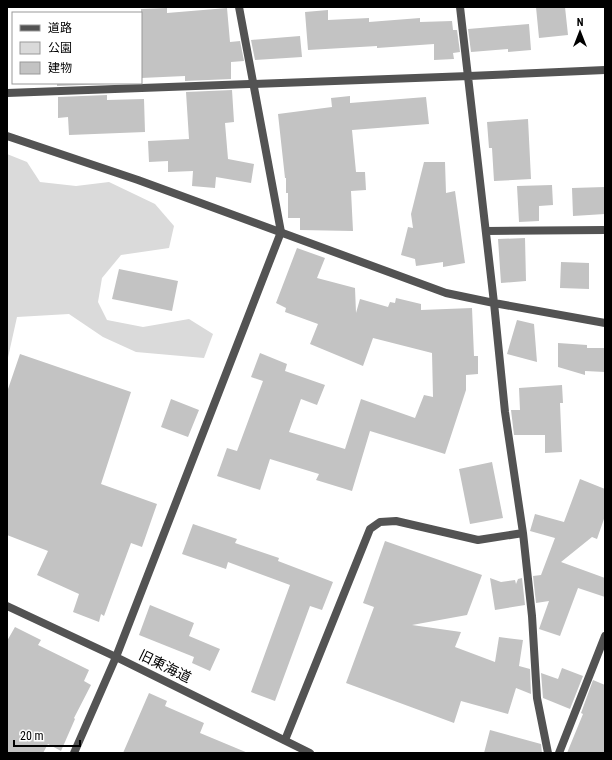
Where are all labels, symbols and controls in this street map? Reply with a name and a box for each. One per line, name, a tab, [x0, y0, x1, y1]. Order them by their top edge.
legend	[12, 12, 142, 84]
north arrow	[560, 12, 600, 52]
text: N	[577, 16, 584, 29]
text: 道路	[48, 21, 72, 35]
text: 公園	[48, 41, 72, 55]
text: 建物	[48, 61, 72, 75]
street label: 旧東海道	[136, 647, 194, 685]
scale bar	[14, 722, 80, 748]
text: 20 m	[20, 729, 44, 743]

